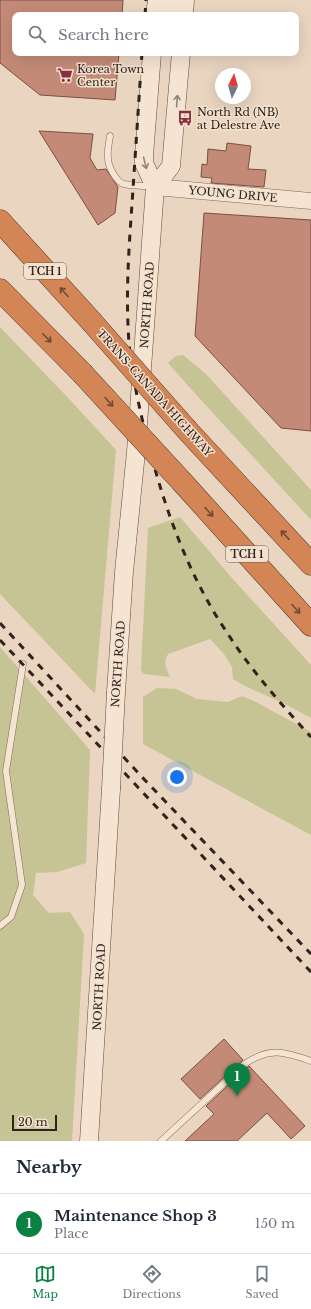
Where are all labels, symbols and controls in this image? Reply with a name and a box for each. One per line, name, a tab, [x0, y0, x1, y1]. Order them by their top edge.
search box	[12, 12, 299, 56]
icon: search	[26, 23, 48, 45]
text: Search here	[58, 25, 149, 44]
place label: Korea Town Center	[77, 62, 145, 89]
supermarket icon: Korea Town Center	[56, 66, 74, 84]
north arrow	[215, 68, 251, 104]
one-way arrow	[174, 95, 181, 108]
place label: North Rd (NB) at Delestre Ave	[197, 105, 280, 132]
bus stop icon: North Rd (NB) at Delestre Ave	[176, 109, 194, 127]
one-way arrow	[142, 156, 150, 169]
street label: YOUNG DRIVE	[187, 183, 278, 205]
street label: NORTH ROAD	[137, 261, 157, 349]
road number: TCH 1	[24, 263, 66, 279]
one-way arrow	[60, 287, 69, 298]
street label: TRANS-CANADA HIGHWAY	[94, 326, 217, 460]
one-way arrow	[42, 333, 52, 343]
one-way arrow	[104, 397, 113, 407]
one-way arrow	[204, 507, 214, 517]
one-way arrow	[280, 530, 289, 540]
road number: TCH 1	[226, 546, 268, 562]
one-way arrow	[291, 604, 301, 614]
street label: NORTH ROAD	[108, 620, 128, 708]
your location	[167, 767, 187, 787]
street label: NORTH ROAD	[90, 943, 108, 1031]
pin: 1	[224, 1063, 250, 1096]
scale bar	[12, 1113, 57, 1132]
text: 20 m	[18, 1115, 48, 1129]
text: Nearby	[16, 1157, 82, 1178]
text: Maintenance Shop 3	[54, 1206, 217, 1225]
text: 1	[26, 1215, 32, 1232]
text: 150 m	[255, 1215, 295, 1232]
text: Place	[54, 1225, 89, 1242]
tab: Map	[32, 1263, 58, 1301]
tab: Directions	[122, 1263, 181, 1301]
tab: Saved	[246, 1263, 279, 1301]

